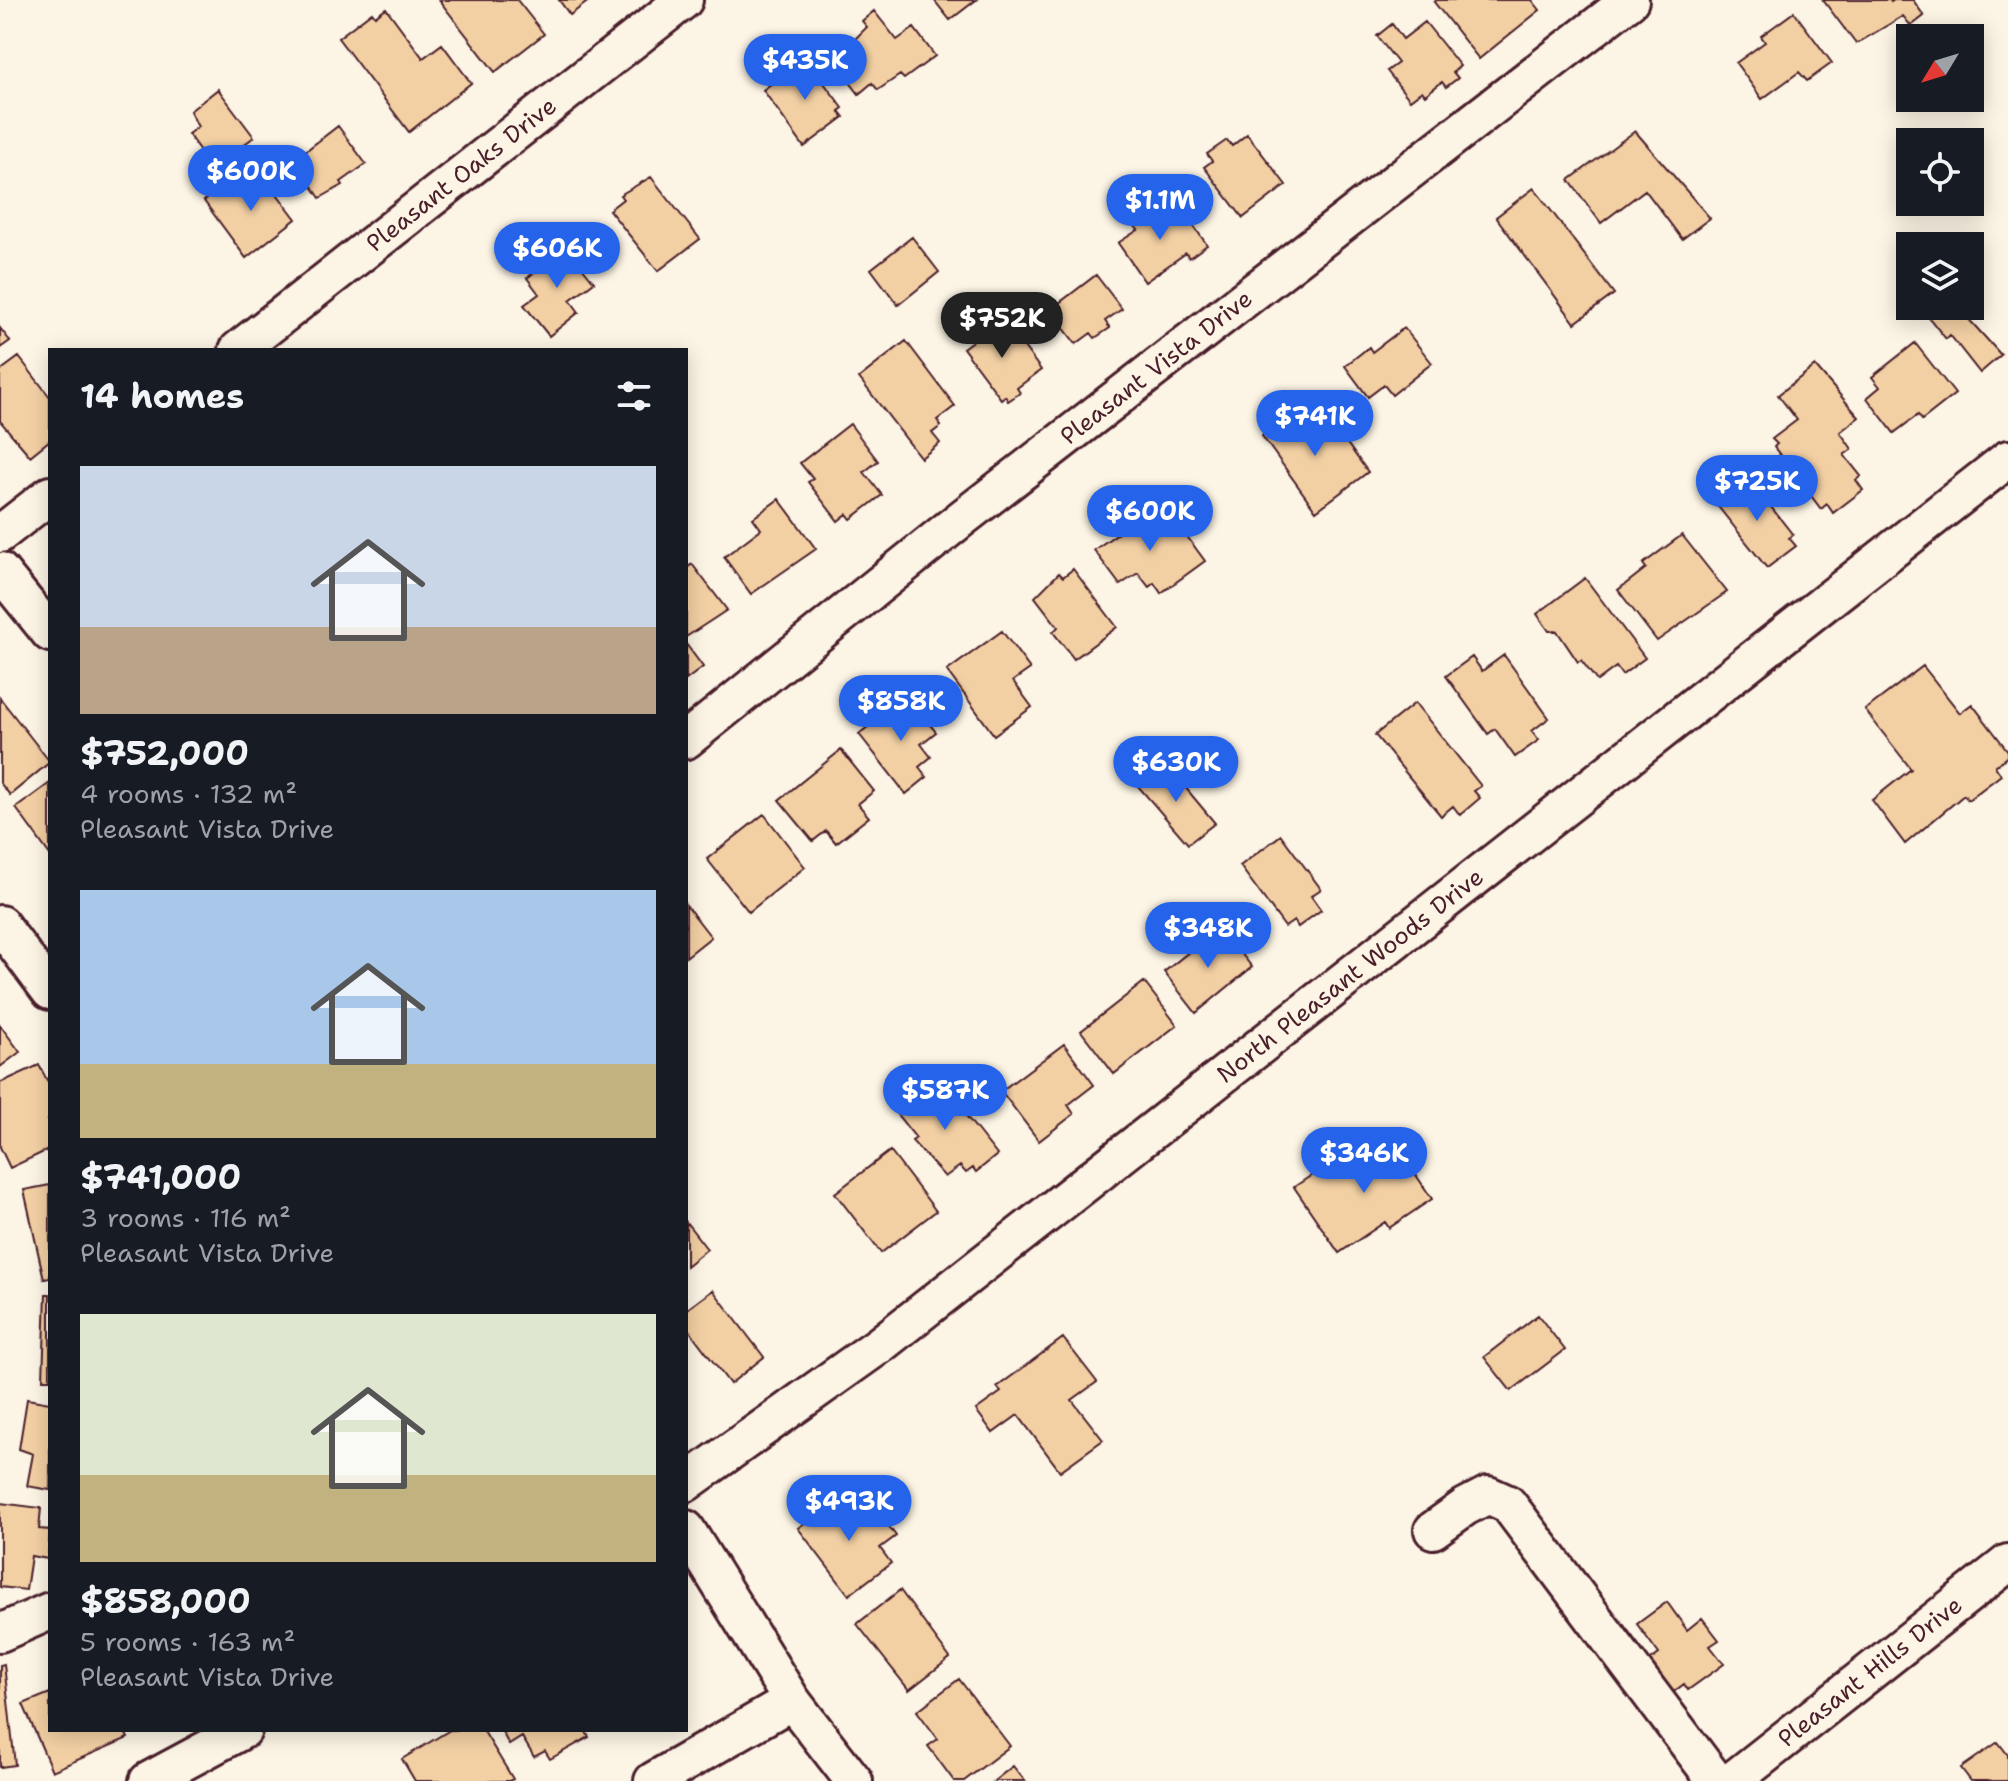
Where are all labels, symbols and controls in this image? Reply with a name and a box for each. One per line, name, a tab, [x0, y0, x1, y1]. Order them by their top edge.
north arrow	[1896, 24, 1984, 112]
map controls	[1896, 24, 1984, 320]
pin: $435K	[749, 34, 861, 102]
text: $435K	[762, 42, 848, 77]
street label: Pleasant Oaks Drive	[360, 90, 563, 259]
button: locate	[1896, 128, 1984, 216]
pin: $600K	[195, 145, 307, 213]
text: $600K	[206, 153, 296, 188]
pin: $1.1M	[1104, 174, 1216, 242]
text: $1.1M	[1124, 182, 1196, 217]
pin: $606K	[501, 222, 613, 290]
text: $606K	[512, 230, 602, 265]
button: layers	[1896, 232, 1984, 320]
street label: Pleasant Vista Drive	[1054, 283, 1259, 452]
pin: $752K	[946, 292, 1058, 360]
text: $752K	[959, 300, 1045, 335]
text: 14 homes	[80, 373, 244, 419]
icon: filters	[612, 374, 656, 418]
pin: $741K	[1259, 390, 1371, 458]
text: $741K	[1274, 398, 1356, 433]
pin: $725K	[1701, 455, 1813, 523]
text: $725K	[1714, 463, 1800, 498]
pin: $600K	[1094, 485, 1206, 553]
text: $600K	[1105, 493, 1195, 528]
icon: home	[296, 518, 440, 662]
pin: $858K	[845, 675, 957, 743]
text: $858K	[857, 683, 945, 718]
text: $752,000	[80, 730, 249, 776]
pin: $630K	[1120, 736, 1232, 804]
text: $630K	[1131, 744, 1221, 779]
text: 4 rooms · 132 m²	[80, 776, 297, 811]
text: Pleasant Vista Drive	[80, 811, 334, 846]
street label: North Pleasant Woods Drive	[1210, 861, 1490, 1090]
pin: $348K	[1152, 902, 1264, 970]
text: $348K	[1163, 910, 1253, 945]
icon: home	[296, 942, 440, 1086]
pin: $587K	[889, 1064, 1001, 1132]
text: $587K	[901, 1072, 989, 1107]
pin: $346K	[1308, 1127, 1420, 1195]
text: $346K	[1319, 1135, 1409, 1170]
text: $741,000	[80, 1154, 241, 1200]
text: 3 rooms · 116 m²	[80, 1200, 291, 1235]
text: Pleasant Vista Drive	[80, 1235, 334, 1270]
icon: home	[296, 1366, 440, 1510]
pin: $493K	[793, 1475, 905, 1543]
text: $493K	[804, 1483, 894, 1518]
text: $858,000	[80, 1578, 251, 1624]
street label: Pleasant Hills Drive	[1771, 1589, 1969, 1755]
text: 5 rooms · 163 m²	[80, 1624, 295, 1659]
text: Pleasant Vista Drive	[80, 1659, 334, 1694]

